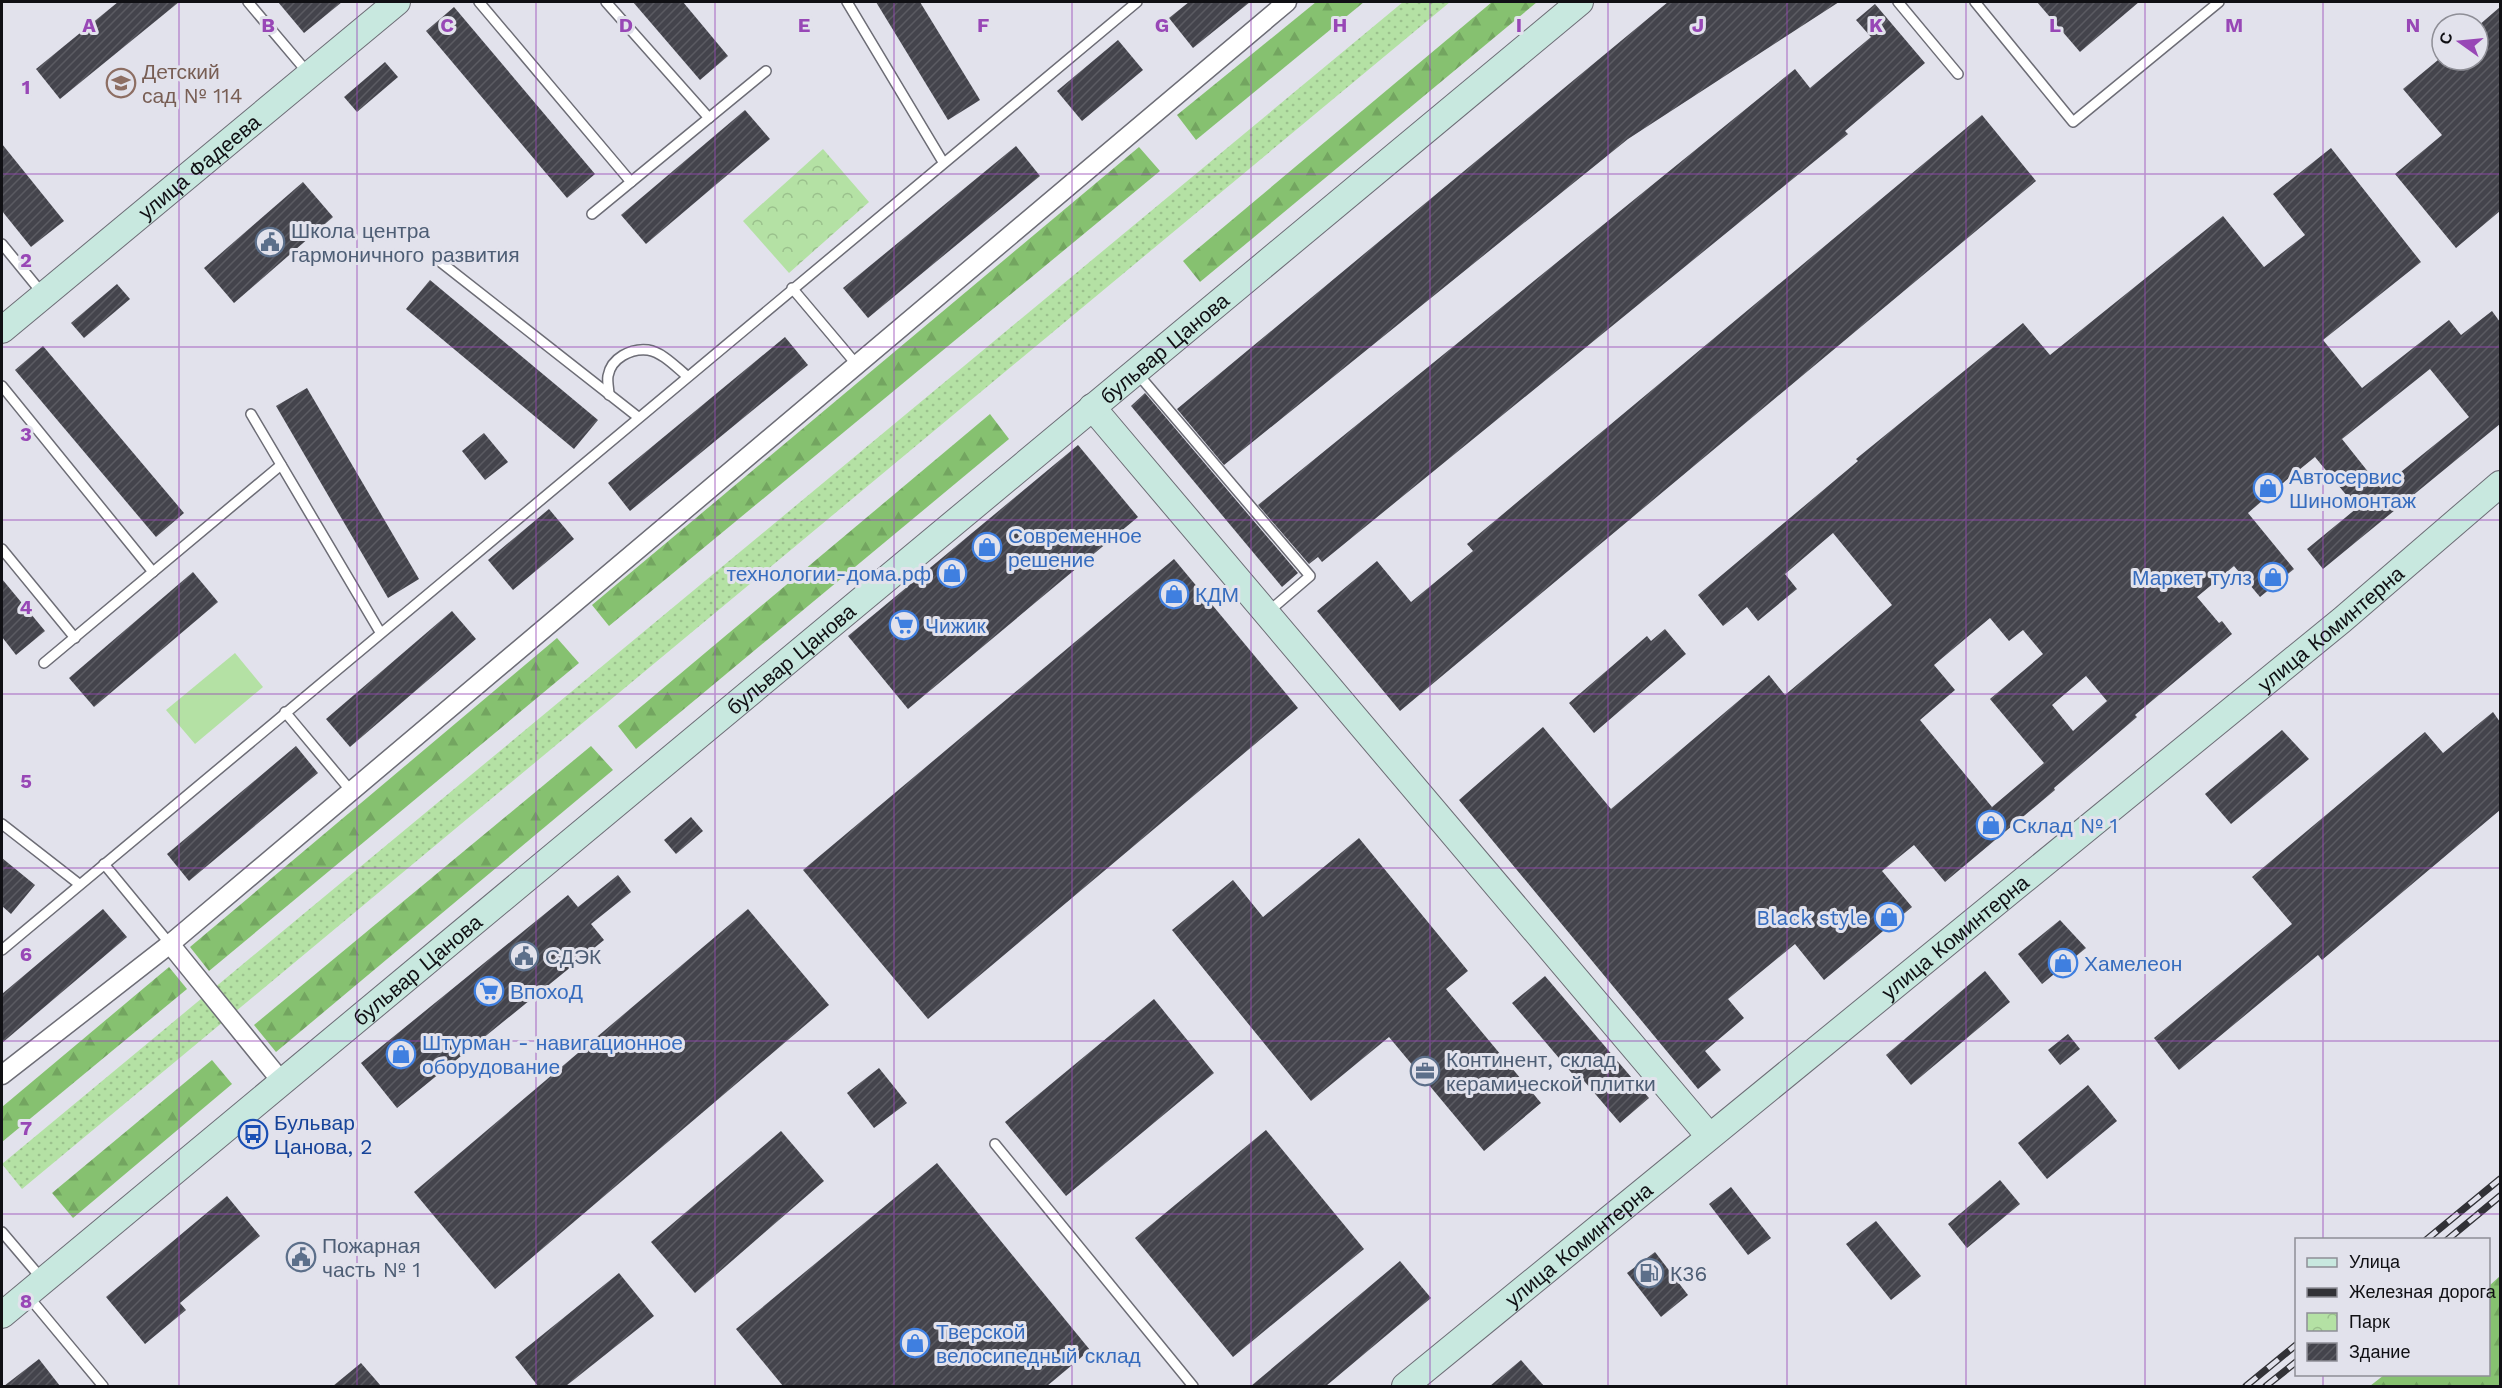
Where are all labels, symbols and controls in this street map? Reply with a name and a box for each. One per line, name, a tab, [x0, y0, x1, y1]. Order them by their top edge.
north arrow	[2430, 12, 2490, 72]
text: A	[82, 13, 96, 37]
text: B	[261, 13, 275, 37]
text: C	[440, 13, 454, 37]
text: D	[619, 13, 633, 37]
text: E	[798, 13, 810, 37]
text: F	[977, 13, 989, 37]
text: G	[1155, 13, 1169, 37]
text: H	[1333, 13, 1347, 37]
text: I	[1516, 13, 1522, 37]
text: J	[1692, 13, 1704, 37]
text: K	[1869, 13, 1883, 37]
text: L	[2049, 13, 2061, 37]
text: M	[2225, 13, 2243, 37]
text: N	[2406, 13, 2420, 37]
text: С	[2435, 30, 2457, 46]
place label: Детский сад № 114	[142, 59, 243, 108]
school or university icon: Детский сад № 114	[105, 67, 137, 99]
text: 1	[22, 75, 30, 99]
street label: улица Фадеева	[133, 108, 265, 224]
place label: Школа центра гармоничного развития	[291, 218, 520, 267]
public building icon: Школа центра гармоничного развития	[254, 226, 286, 258]
text: 2	[20, 248, 32, 272]
street label: бульвар Цанова	[1095, 287, 1234, 409]
text: 3	[20, 422, 32, 446]
place label: Автосервис Шиномонтаж	[2289, 464, 2416, 513]
shop icon: Автосервис Шиномонтаж	[2252, 472, 2284, 504]
place label: Современное решение	[1008, 523, 1142, 572]
shop icon: Современное решение	[971, 531, 1003, 563]
shop icon: технологии-дома.рф	[936, 557, 968, 589]
street label: улица Коминтерна	[2252, 560, 2409, 697]
place label: технологии-дома.рф	[726, 561, 931, 586]
shop icon: Маркет тулз	[2257, 561, 2289, 593]
place label: Маркет тулз	[2132, 565, 2252, 590]
shop icon: КДМ	[1158, 578, 1190, 610]
place label: КДМ	[1195, 582, 1239, 607]
text: 4	[20, 595, 33, 619]
street label: бульвар Цанова	[721, 598, 860, 720]
supermarket icon: Чижик	[888, 609, 920, 641]
place label: Чижик	[925, 613, 987, 638]
text: 5	[20, 769, 32, 793]
shop icon: Склад № 1	[1975, 809, 2007, 841]
place label: Склад № 1	[2012, 813, 2118, 838]
street label: улица Коминтерна	[1876, 869, 2034, 1004]
shop icon: Black style	[1873, 901, 1905, 933]
place label: Black style	[1756, 905, 1868, 930]
street label: бульвар Цанова	[348, 909, 487, 1030]
public building icon: СДЭК	[508, 940, 540, 972]
text: 6	[20, 942, 32, 966]
place label: СДЭК	[545, 944, 602, 969]
shop icon: Хамелеон	[2047, 947, 2079, 979]
place label: Хамелеон	[2084, 951, 2182, 976]
supermarket icon: ВпохоД	[473, 975, 505, 1007]
place label: ВпохоД	[510, 979, 583, 1004]
place label: Штурман - навигационное оборудование	[422, 1030, 683, 1079]
shop icon: Штурман - навигационное оборудование	[385, 1038, 417, 1070]
place label: Континент, склад керамической плитки	[1446, 1047, 1656, 1096]
office icon: Континент, склад керамической плитки	[1409, 1055, 1441, 1087]
place label: Бульвар Цанова, 2	[274, 1110, 373, 1159]
text: 7	[20, 1116, 32, 1140]
bus stop icon: Бульвар Цанова, 2	[237, 1118, 269, 1150]
street label: улица Коминтерна	[1500, 1177, 1657, 1312]
place label: Пожарная часть № 1	[322, 1233, 421, 1282]
legend	[2295, 1238, 2490, 1376]
public building icon: Пожарная часть № 1	[285, 1241, 317, 1273]
text: Улица	[2349, 1251, 2401, 1272]
fuel station icon: К36	[1633, 1257, 1665, 1289]
place label: К36	[1670, 1261, 1707, 1286]
text: Железная дорога	[2349, 1281, 2497, 1302]
text: 8	[20, 1289, 32, 1313]
text: Парк	[2349, 1311, 2390, 1332]
place label: Тверской велосипедный склад	[936, 1319, 1141, 1368]
shop icon: Тверской велосипедный склад	[899, 1327, 931, 1359]
text: Здание	[2349, 1341, 2410, 1362]

